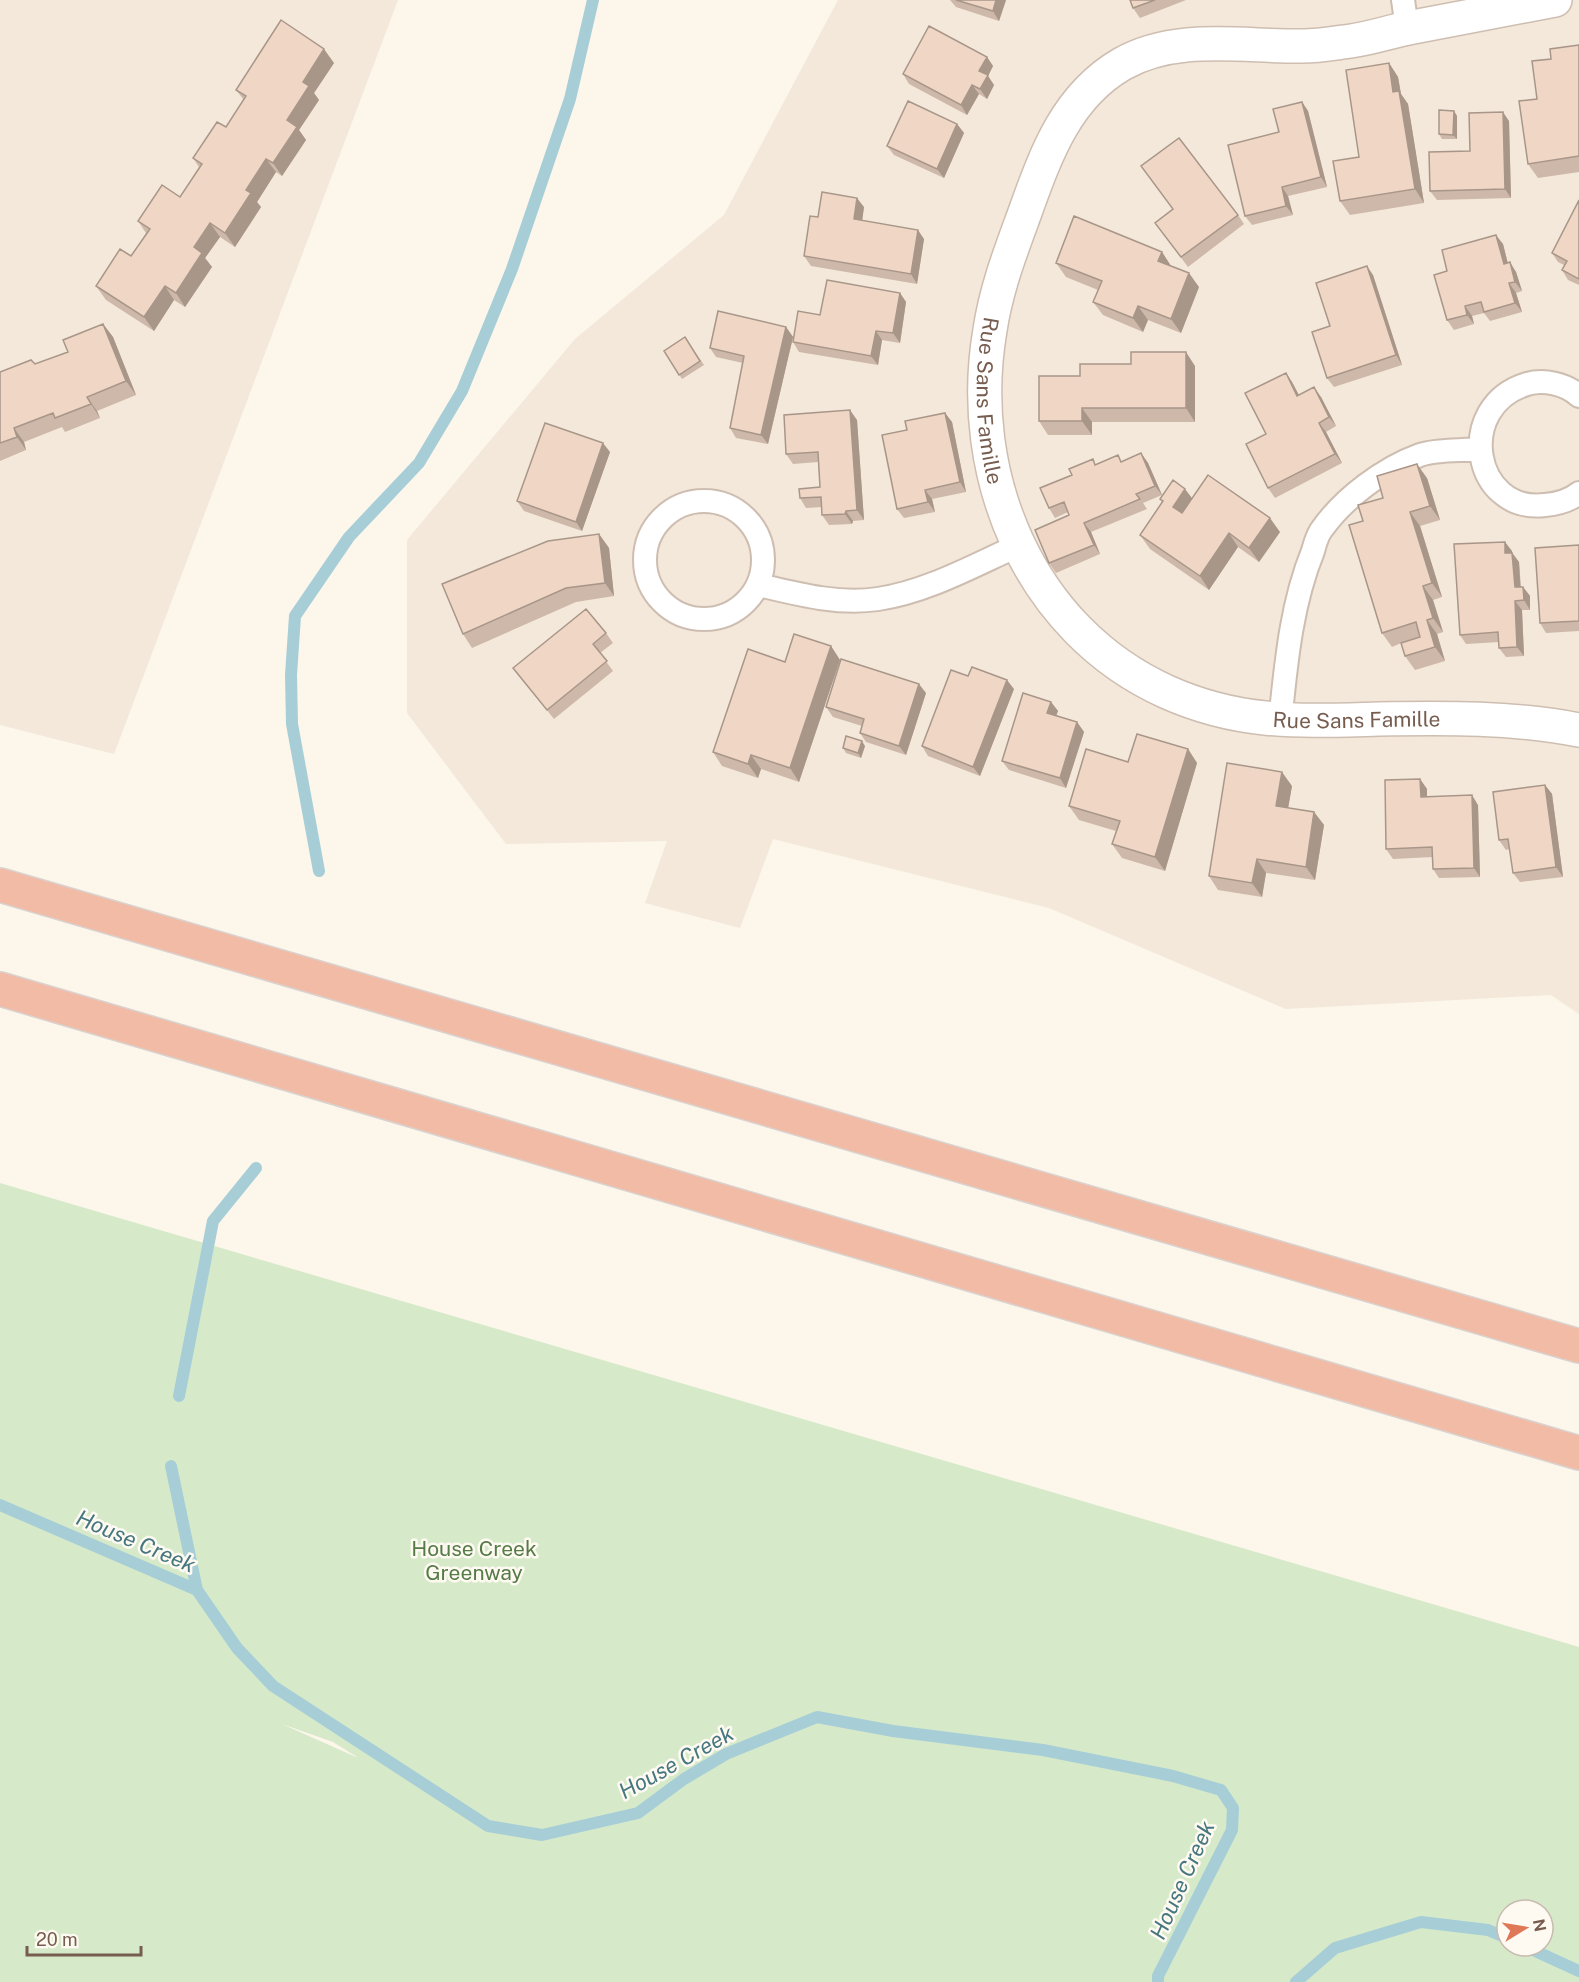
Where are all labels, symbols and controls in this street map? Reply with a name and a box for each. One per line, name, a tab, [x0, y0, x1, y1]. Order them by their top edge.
street label: Rue Sans Famille	[972, 315, 1008, 487]
street label: Rue Sans Famille	[1272, 706, 1441, 733]
water label: House Creek	[72, 1504, 200, 1578]
park label: House Creek Greenway	[411, 1536, 537, 1585]
water label: House Creek	[614, 1720, 738, 1804]
water label: House Creek	[1144, 1817, 1220, 1943]
north arrow	[1495, 1898, 1555, 1958]
text: N	[1529, 1917, 1550, 1933]
scale bar	[27, 1919, 141, 1957]
text: 20 m	[36, 1929, 78, 1950]

